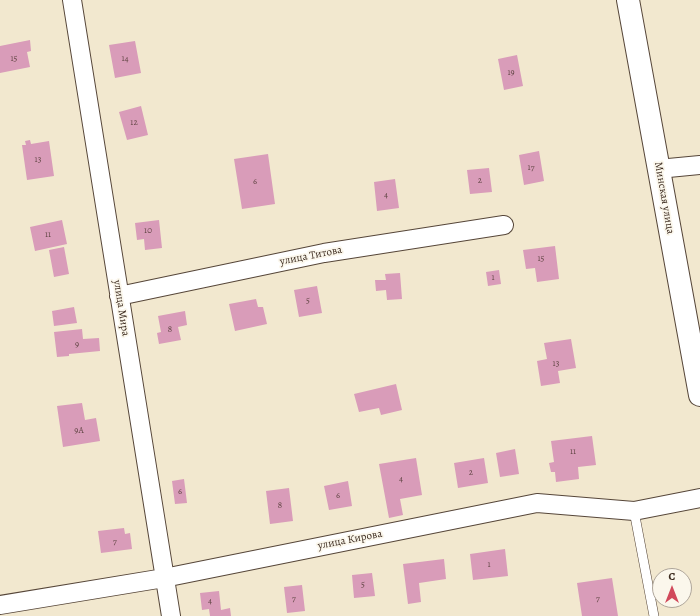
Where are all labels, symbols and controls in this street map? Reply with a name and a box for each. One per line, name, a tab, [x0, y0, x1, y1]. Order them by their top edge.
house number: 15	[11, 54, 17, 64]
house number: 14	[121, 54, 129, 64]
house number: 19	[507, 68, 515, 78]
house number: 12	[130, 118, 138, 128]
house number: 13	[35, 155, 41, 165]
street label: Минская улица	[651, 161, 677, 235]
house number: 17	[528, 163, 534, 173]
house number: 2	[478, 176, 482, 186]
house number: 6	[253, 177, 257, 187]
house number: 4	[384, 190, 388, 200]
house number: 10	[144, 226, 152, 236]
house number: 11	[45, 230, 51, 240]
street label: улица Титова	[279, 243, 343, 269]
house number: 15	[538, 254, 544, 264]
house number: 1	[491, 273, 495, 283]
street label: улица Мира	[110, 279, 132, 337]
house number: 5	[306, 296, 310, 306]
house number: 8	[168, 325, 172, 335]
house number: 9	[75, 340, 79, 350]
house number: 13	[553, 359, 559, 369]
house number: 9А	[74, 426, 84, 436]
house number: 11	[570, 447, 576, 457]
house number: 2	[469, 468, 473, 478]
house number: 4	[399, 474, 403, 484]
house number: 6	[178, 487, 182, 497]
house number: 6	[336, 491, 340, 501]
house number: 8	[278, 501, 282, 511]
street label: улица Кирова	[317, 527, 383, 553]
house number: 7	[113, 537, 117, 547]
house number: 1	[487, 560, 491, 570]
north arrow	[652, 568, 692, 608]
text: С	[669, 569, 675, 584]
house number: 5	[361, 580, 365, 590]
house number: 7	[292, 594, 296, 604]
house number: 7	[596, 594, 600, 604]
house number: 4	[208, 596, 212, 606]

